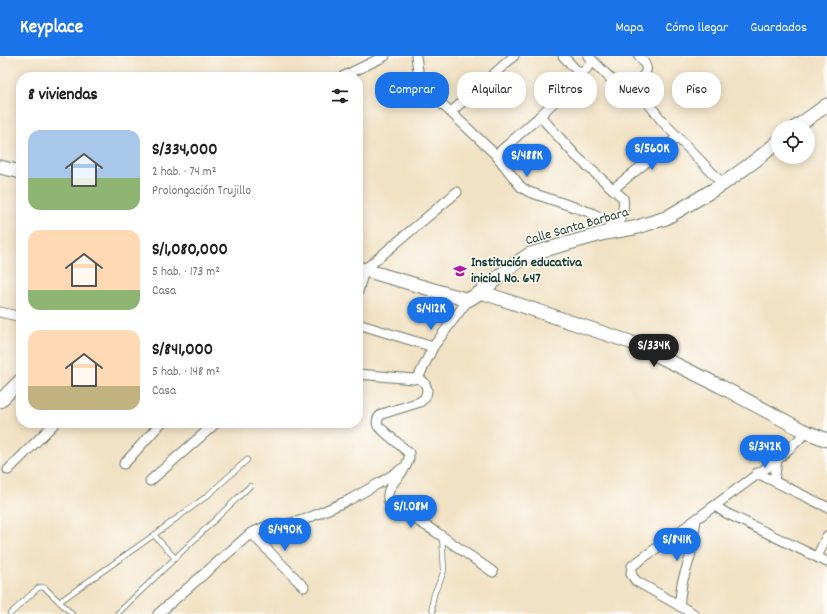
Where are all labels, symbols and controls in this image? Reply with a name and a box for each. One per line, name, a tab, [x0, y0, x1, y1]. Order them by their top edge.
text: Keyplace	[20, 15, 83, 42]
text: Mapa	[616, 18, 643, 38]
text: Cómo llegar	[665, 18, 728, 38]
text: Guardados	[750, 18, 807, 38]
chip: Comprar	[375, 72, 449, 108]
chip: Alquilar	[457, 72, 526, 108]
chip: Filtros	[534, 72, 597, 108]
chip: Nuevo	[605, 72, 664, 108]
chip: Piso	[672, 72, 721, 108]
text: 8 viviendas	[28, 84, 98, 108]
icon: filters	[329, 85, 351, 107]
map controls	[771, 120, 815, 164]
button: locate	[771, 120, 815, 164]
pin: S/560K	[619, 137, 685, 171]
text: S/334,000	[152, 139, 218, 163]
text: S/560K	[635, 140, 669, 159]
pin: S/488K	[494, 144, 560, 178]
icon: home	[60, 146, 108, 194]
text: S/488K	[511, 147, 543, 166]
text: 2 hab. · 74 m²	[152, 163, 216, 182]
text: Prolongación Trujillo	[152, 182, 251, 201]
street label: Calle Santa Barbara	[523, 203, 631, 251]
text: S/1,080,000	[152, 239, 228, 263]
icon: home	[60, 246, 108, 294]
place label: Institución educativa inicial No. 647	[471, 253, 583, 289]
text: 5 hab. · 173 m²	[152, 263, 220, 282]
school or university icon: Institución educativa inicial No. 647	[452, 263, 468, 279]
text: Casa	[152, 282, 176, 301]
pin: S/412K	[398, 297, 464, 331]
text: S/412K	[416, 300, 446, 319]
pin: S/334K	[621, 334, 687, 368]
text: S/334K	[638, 337, 670, 356]
text: S/841,000	[152, 339, 213, 363]
icon: home	[60, 346, 108, 394]
text: 5 hab. · 148 m²	[152, 363, 220, 382]
text: Casa	[152, 382, 176, 401]
pin: S/342K	[732, 435, 798, 469]
text: S/342K	[749, 438, 781, 457]
pin: S/1.08M	[374, 495, 448, 529]
text: S/1.08M	[394, 498, 428, 517]
pin: S/490K	[252, 518, 318, 552]
text: S/490K	[268, 521, 302, 540]
pin: S/841K	[644, 528, 710, 562]
text: S/841K	[663, 531, 691, 550]

